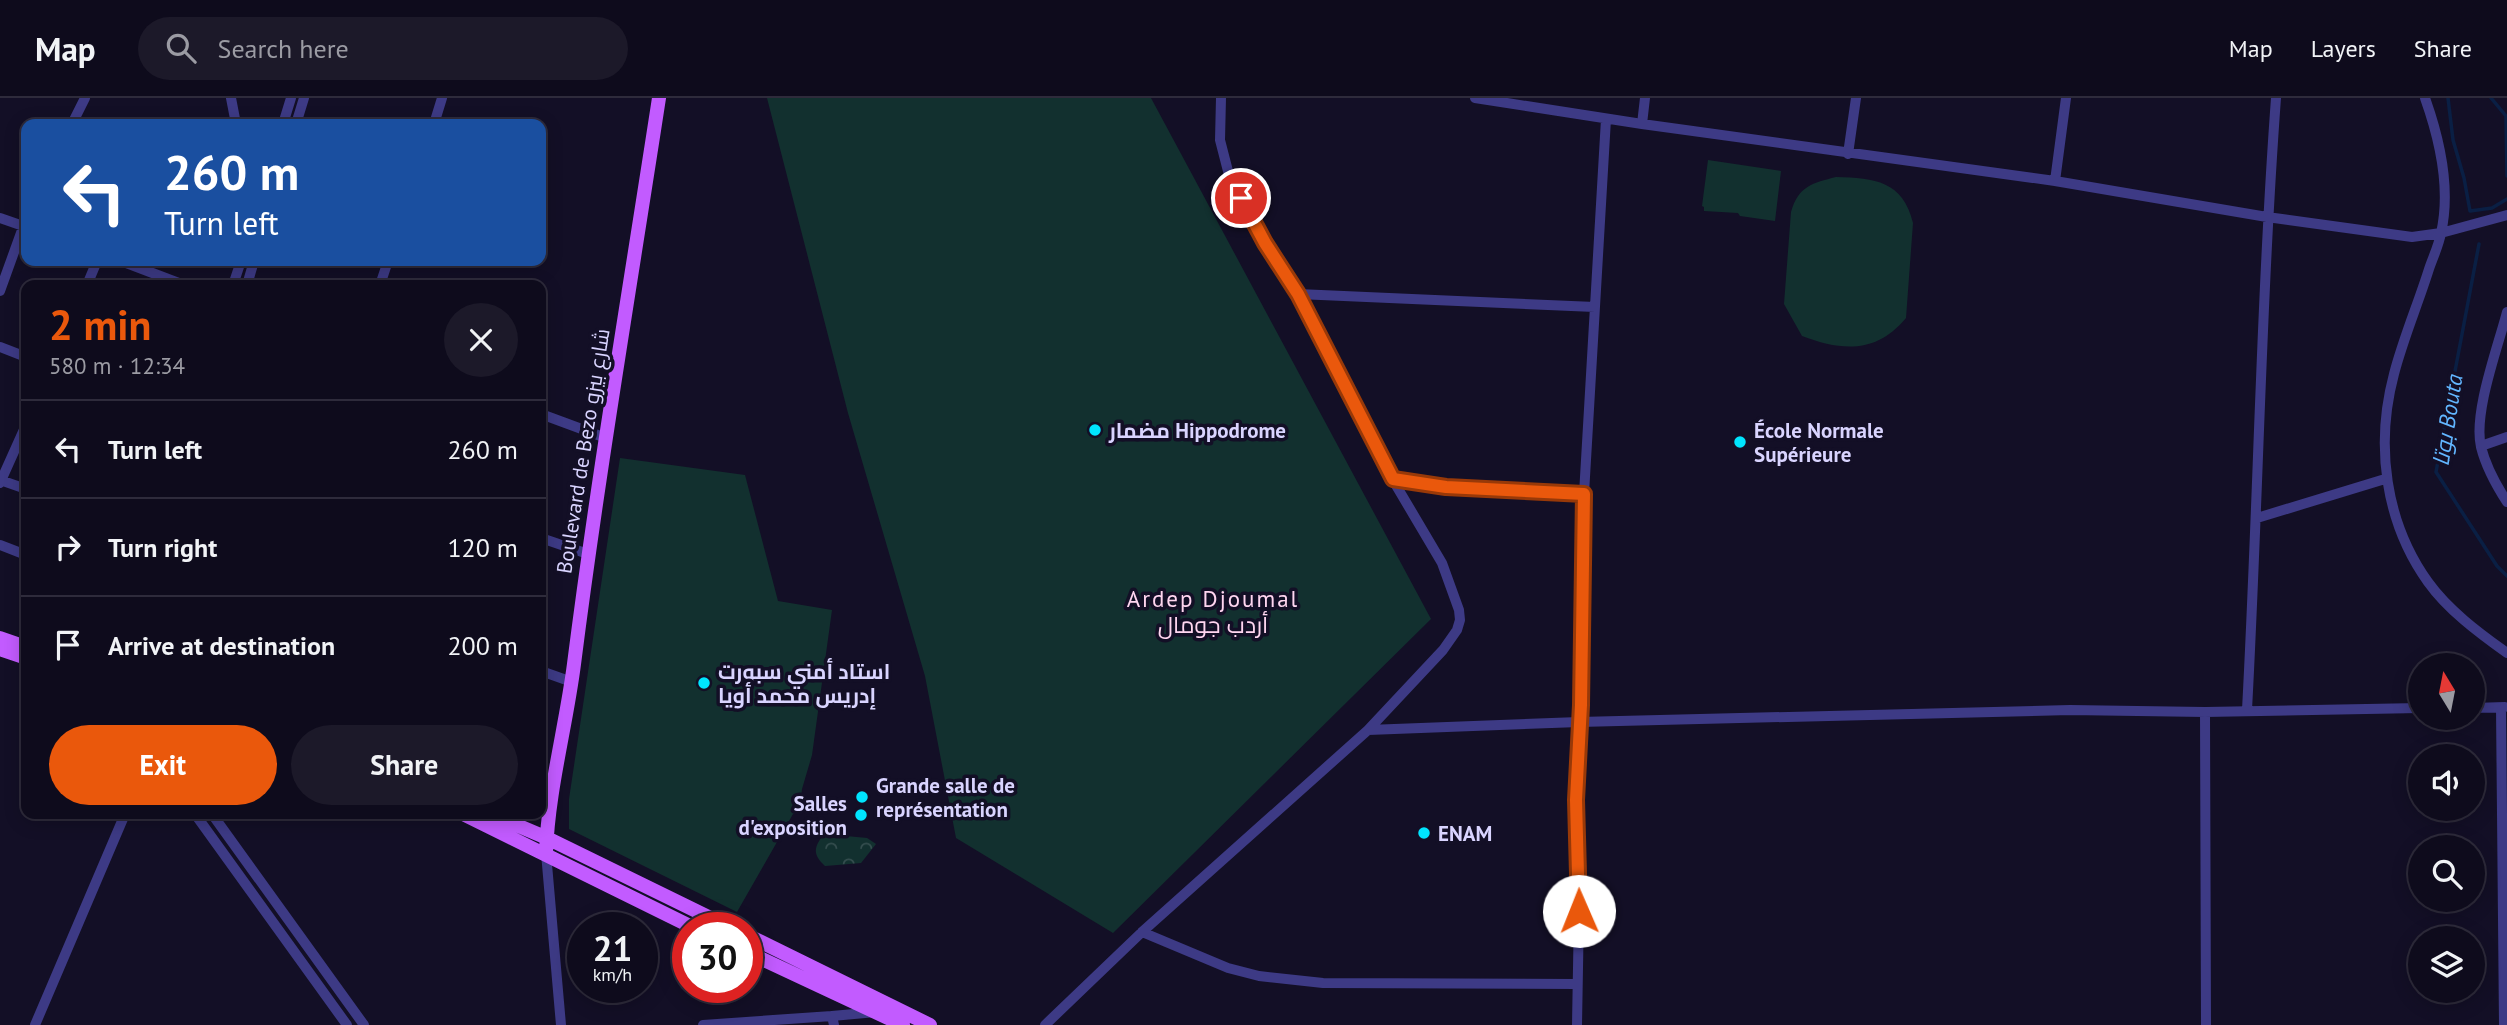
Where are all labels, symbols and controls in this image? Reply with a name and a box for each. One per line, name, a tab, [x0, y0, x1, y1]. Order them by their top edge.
search box	[138, 17, 628, 80]
text: Map	[35, 27, 96, 70]
icon: search	[162, 29, 200, 67]
text: Search here	[218, 32, 349, 65]
text: Map	[2229, 33, 2273, 64]
text: Layers	[2311, 33, 2376, 64]
text: Share	[2414, 33, 2472, 64]
text: 260 m	[164, 140, 299, 204]
icon: left	[49, 147, 140, 238]
pin	[1211, 168, 1271, 228]
icon: arrive	[1222, 179, 1260, 217]
text: Turn left	[164, 202, 279, 244]
text: 2 min	[49, 297, 151, 352]
button: close	[444, 303, 518, 377]
street label: Boulevard de Bezo شارع بيزو	[550, 327, 617, 576]
text: 580 m · 12:34	[49, 351, 185, 380]
water label: بوتا Bouta	[2425, 372, 2469, 468]
place label: مضمار Hippodrome	[1108, 417, 1286, 444]
place label: École Normale Supérieure	[1754, 417, 1884, 468]
marker: مضمار Hippodrome	[1087, 422, 1103, 438]
icon: left	[49, 430, 87, 468]
text: Turn left	[108, 433, 202, 466]
text: 260 m	[447, 433, 518, 466]
marker: École Normale Supérieure	[1732, 434, 1748, 450]
icon: right	[49, 528, 87, 566]
text: Turn right	[108, 531, 217, 564]
text: 120 m	[447, 531, 518, 564]
district label: Ardep Djoumal أردب جومال	[1127, 584, 1299, 639]
icon: arrive	[49, 626, 87, 664]
text: Arrive at destination	[108, 629, 335, 662]
text: 200 m	[447, 629, 518, 662]
north arrow	[2408, 653, 2485, 730]
map controls	[2408, 653, 2485, 1003]
place label: استاد أمني سبورت إدريس محمد أويا	[718, 658, 890, 710]
marker: استاد أمني سبورت إدريس محمد أويا	[696, 675, 712, 691]
button: Exit	[49, 725, 277, 805]
button: Share	[291, 725, 518, 805]
button: sound	[2408, 744, 2485, 821]
place label: Grande salle de représentation	[876, 772, 1015, 823]
marker: Grande salle de représentation	[854, 789, 870, 805]
place label: Salles d'exposition	[738, 790, 847, 841]
marker: Salles d'exposition	[853, 807, 869, 823]
place label: ENAM	[1438, 820, 1492, 847]
marker: ENAM	[1416, 825, 1432, 841]
button: search	[2408, 835, 2485, 912]
position arrow	[1542, 874, 1616, 948]
speed limit sign: 30	[672, 912, 763, 1003]
text: 21	[593, 925, 632, 971]
button: layers	[2408, 926, 2485, 1003]
text: km/h	[593, 963, 632, 986]

